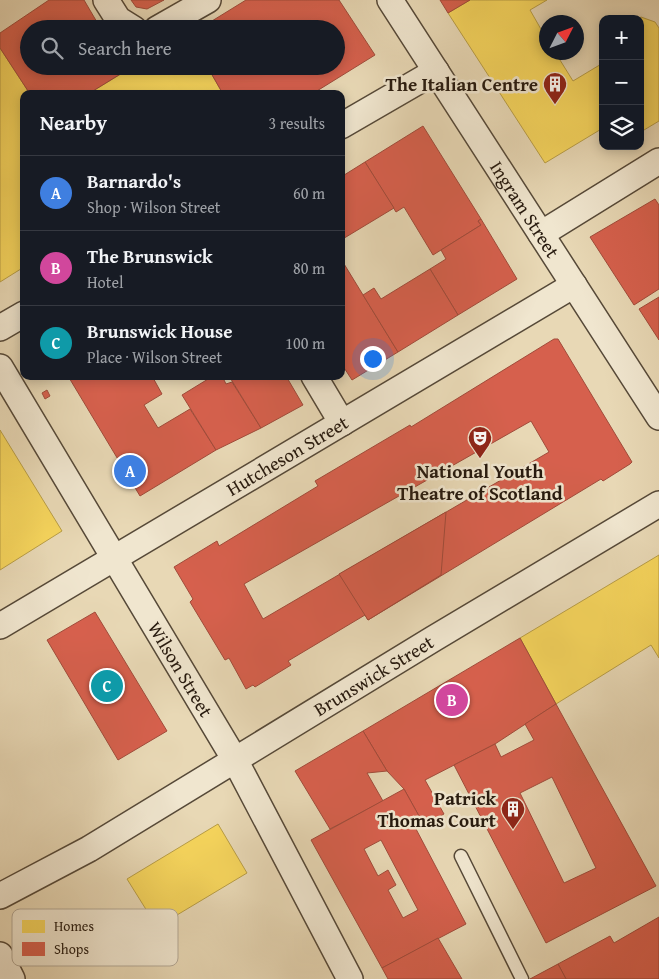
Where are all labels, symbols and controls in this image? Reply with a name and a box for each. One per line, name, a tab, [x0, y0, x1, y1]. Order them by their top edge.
north arrow	[539, 15, 584, 60]
map controls	[599, 15, 644, 150]
button: +	[599, 15, 644, 60]
search box	[20, 20, 345, 75]
icon: search	[38, 34, 66, 62]
text: Search here	[78, 34, 172, 62]
button: −	[599, 60, 644, 105]
place label: The Italian Centre	[386, 70, 538, 98]
building icon: The Italian Centre	[542, 71, 568, 105]
button: layers	[599, 105, 644, 150]
text: Nearby	[40, 107, 107, 138]
text: 3 results	[268, 111, 325, 135]
street label: Ingram Street	[483, 155, 567, 263]
text: Barnardo's	[87, 167, 181, 195]
text: A	[51, 181, 61, 205]
text: 60 m	[293, 181, 325, 205]
text: Shop · Wilson Street	[87, 195, 220, 219]
text: The Brunswick	[87, 242, 213, 270]
text: B	[51, 256, 61, 280]
text: 80 m	[293, 256, 325, 280]
text: Hotel	[87, 270, 123, 294]
text: Brunswick House	[87, 317, 233, 345]
text: C	[51, 331, 61, 355]
text: 100 m	[285, 331, 325, 355]
text: Place · Wilson Street	[87, 345, 222, 369]
your location	[360, 346, 386, 372]
street label: Hutcheson Street	[221, 408, 354, 503]
theatre icon: National Youth Theatre of Scotland	[467, 425, 493, 459]
pin: A	[114, 452, 146, 490]
place label: National Youth Theatre of Scotland	[397, 457, 563, 507]
street label: Wilson Street	[141, 616, 220, 722]
street label: Brunswick Street	[308, 628, 439, 723]
pin: C	[91, 667, 123, 705]
pin: B	[436, 681, 468, 719]
place label: Patrick Thomas Court	[377, 784, 497, 834]
building icon: Patrick Thomas Court	[500, 796, 526, 830]
legend	[12, 909, 178, 966]
text: Homes	[54, 916, 94, 936]
text: Shops	[54, 939, 89, 959]

